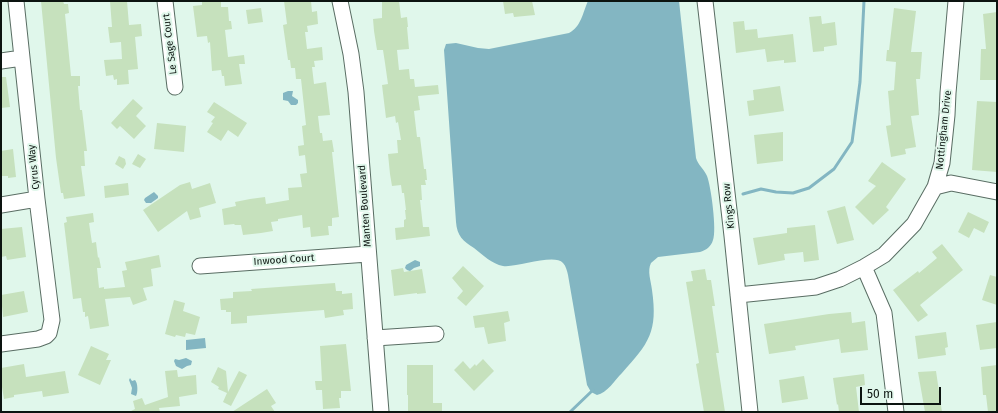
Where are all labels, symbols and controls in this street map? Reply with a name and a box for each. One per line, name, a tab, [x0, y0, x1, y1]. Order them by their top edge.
street label: Le Sage Court	[160, 13, 180, 75]
street label: Nottingham Drive	[934, 90, 954, 170]
street label: Cyrus Way	[26, 144, 42, 190]
street label: Manten Boulevard	[356, 165, 374, 247]
street label: Kings Row	[721, 183, 737, 229]
street label: Inwood Court	[253, 252, 315, 268]
scale bar	[862, 379, 943, 405]
text: 50 m	[867, 387, 893, 401]

